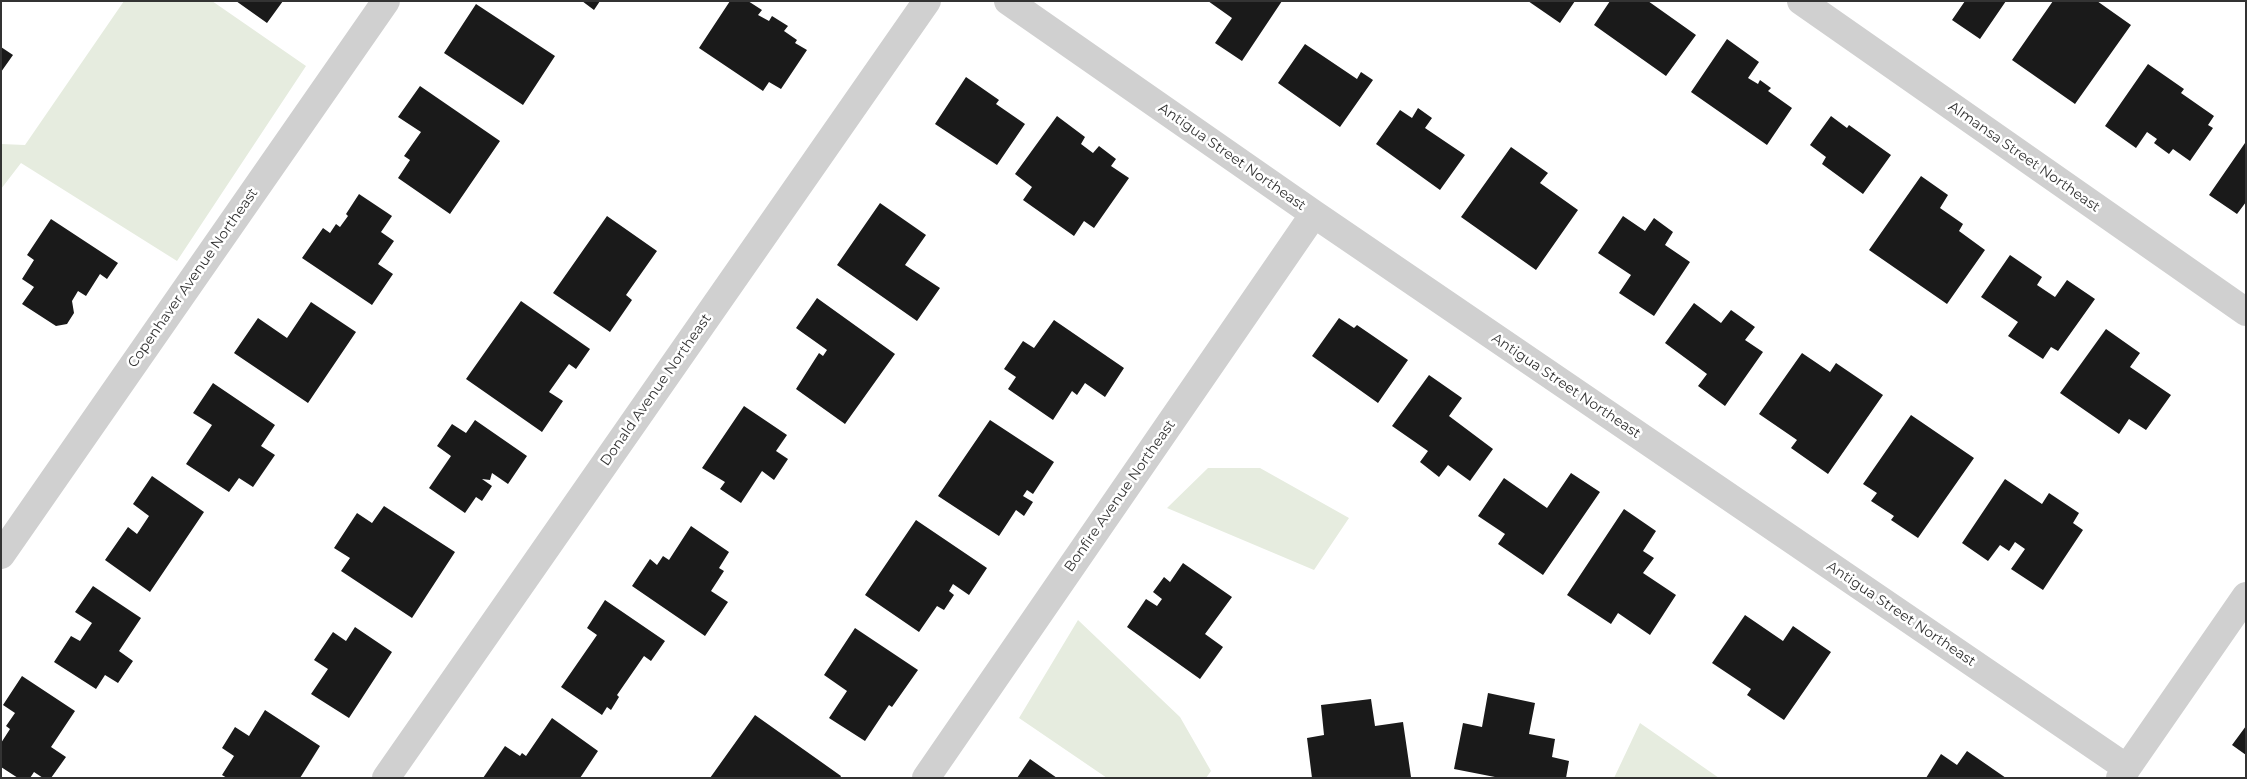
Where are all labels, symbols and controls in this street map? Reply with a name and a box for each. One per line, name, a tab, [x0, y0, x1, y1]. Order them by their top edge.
street label: Almansa Street Northeast	[1945, 98, 2103, 216]
street label: Antigua Street Northeast	[1155, 100, 1309, 214]
street label: Copenhaver Avenue Northeast	[124, 185, 262, 371]
street label: Donald Avenue Northeast	[597, 311, 715, 469]
street label: Antigua Street Northeast	[1488, 330, 1644, 442]
street label: Bonfire Avenue Northeast	[1061, 417, 1179, 575]
street label: Antigua Street Northeast	[1823, 558, 1979, 670]

